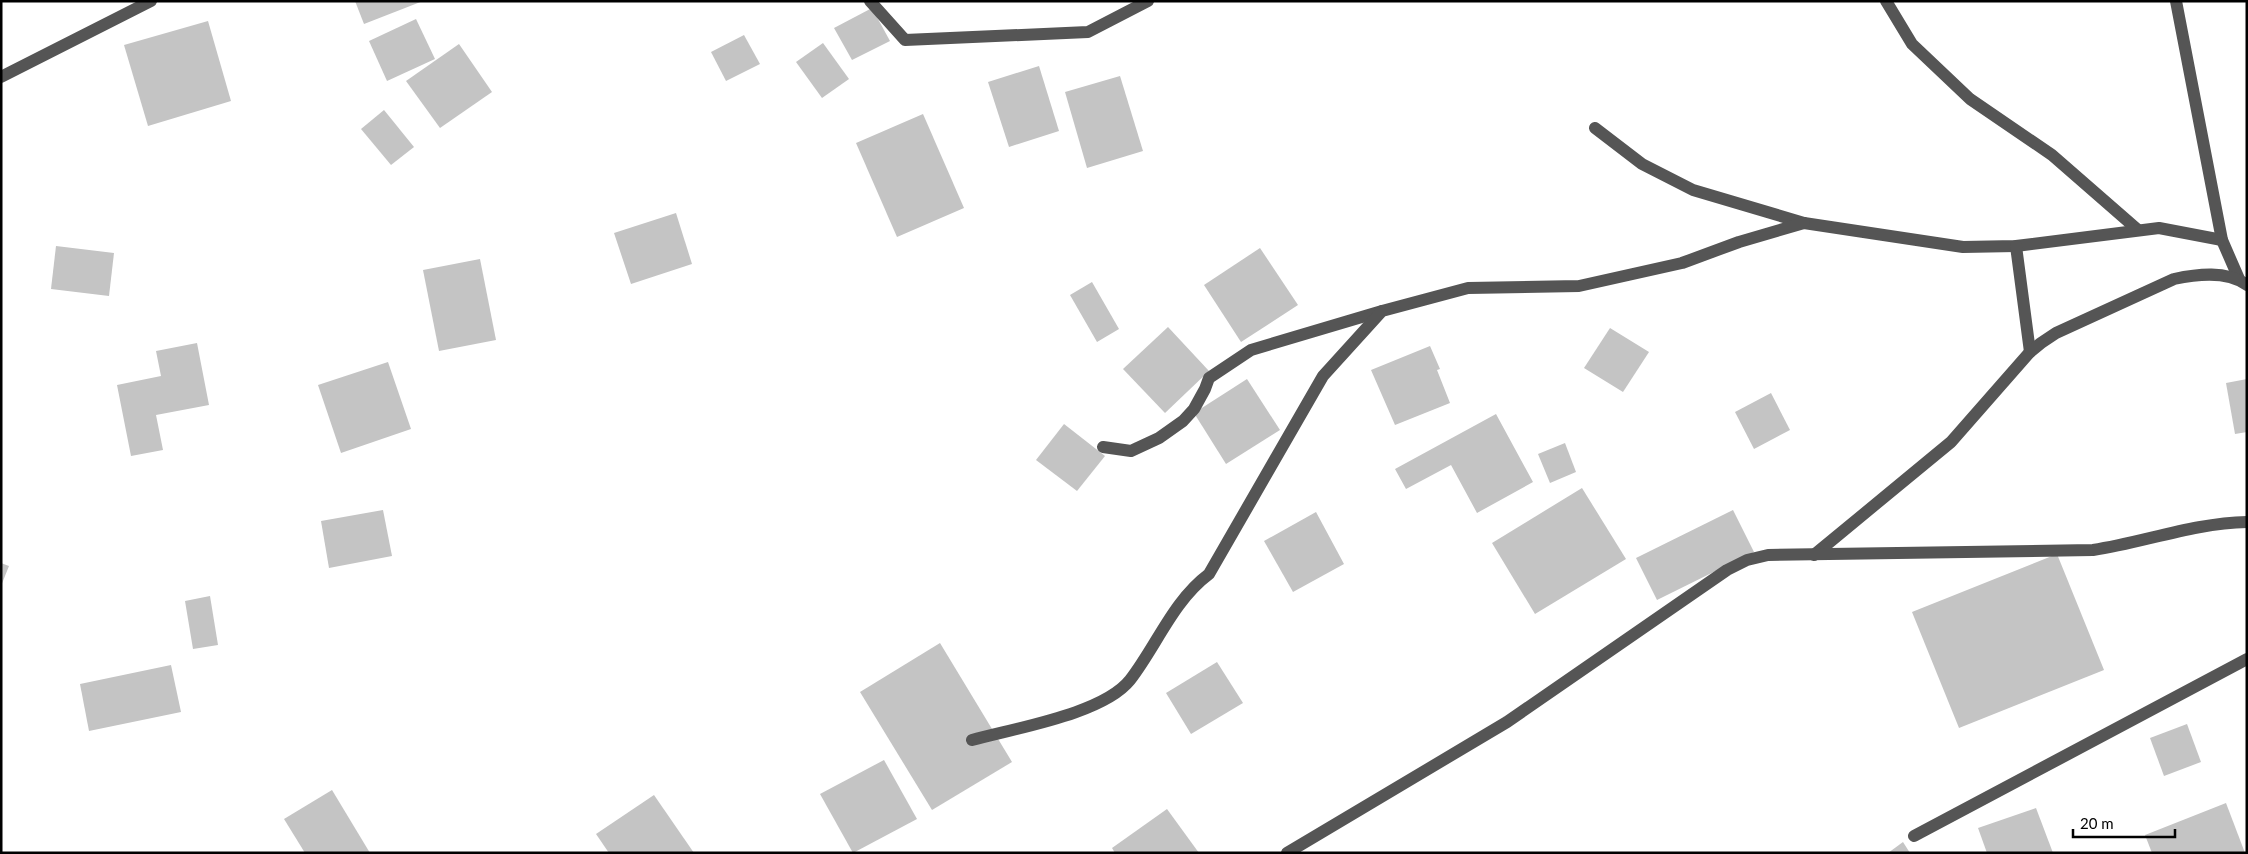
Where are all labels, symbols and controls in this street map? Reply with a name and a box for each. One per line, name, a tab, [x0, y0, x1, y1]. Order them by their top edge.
scale bar	[2073, 806, 2176, 838]
text: 20 m	[2080, 814, 2114, 832]

